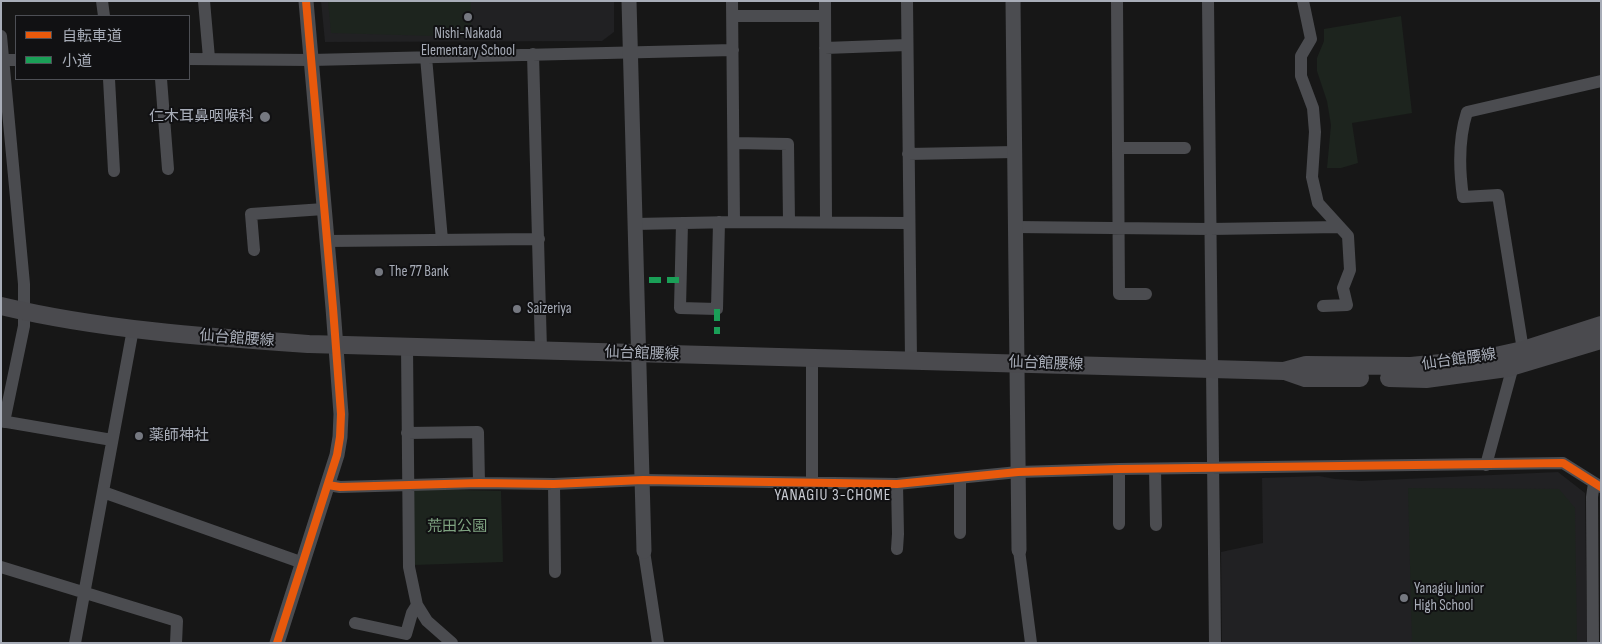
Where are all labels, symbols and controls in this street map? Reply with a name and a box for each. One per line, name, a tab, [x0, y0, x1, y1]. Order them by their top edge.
marker: Nishi-Nakada Elementary School	[462, 11, 474, 23]
legend	[15, 15, 190, 80]
place label: Nishi-Nakada Elementary School	[421, 25, 515, 60]
text: 自転車道	[62, 27, 122, 46]
text: 小道	[62, 52, 92, 71]
place label: 仁木耳鼻咽喉科	[149, 108, 254, 126]
marker: 仁木耳鼻咽喉科	[258, 110, 272, 124]
place label: The 77 Bank	[389, 263, 449, 281]
marker: The 77 Bank	[373, 266, 385, 278]
place label: Saizeriya	[527, 300, 572, 318]
marker: Saizeriya	[511, 303, 523, 315]
street label: 仙台館腰線	[199, 327, 275, 351]
street label: 仙台館腰線	[604, 344, 680, 364]
street label: 仙台館腰線	[1421, 346, 1497, 374]
street label: 仙台館腰線	[1008, 354, 1084, 374]
place label: 薬師神社	[149, 427, 209, 445]
marker: 薬師神社	[133, 430, 145, 442]
district label: YANAGIU 3-CHOME	[773, 486, 893, 506]
park label: 荒田公園	[427, 518, 487, 536]
place label: Yanagiu Junior High School	[1414, 580, 1484, 615]
marker: Yanagiu Junior High School	[1398, 592, 1410, 604]

